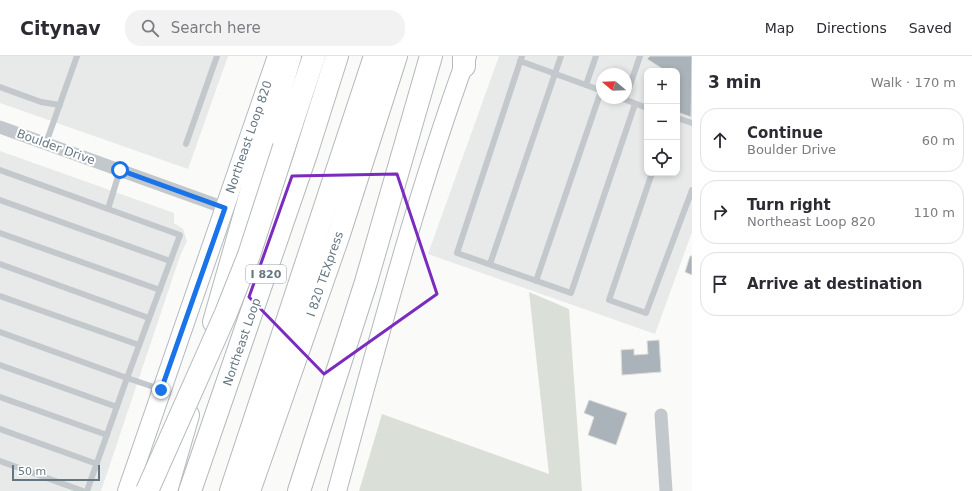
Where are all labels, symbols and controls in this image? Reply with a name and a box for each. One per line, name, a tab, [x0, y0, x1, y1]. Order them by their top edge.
search box	[125, 10, 405, 46]
text: Citynav	[20, 17, 101, 39]
icon: search	[139, 17, 161, 39]
text: Search here	[171, 19, 261, 37]
text: Map	[765, 20, 794, 36]
text: Directions	[816, 20, 887, 36]
text: Saved	[909, 20, 952, 36]
north arrow	[596, 68, 632, 104]
map controls	[644, 68, 680, 176]
button: +	[644, 68, 680, 104]
text: 3 min	[708, 72, 761, 92]
text: Walk · 170 m	[871, 75, 956, 90]
street label: Northeast Loop 820	[223, 79, 275, 195]
button: −	[644, 104, 680, 140]
text: Continue	[747, 124, 823, 142]
street label: Boulder Drive	[15, 126, 97, 168]
icon: ahead	[709, 129, 731, 151]
text: 60 m	[922, 133, 955, 148]
button: locate	[644, 140, 680, 176]
text: Boulder Drive	[747, 142, 836, 157]
route start	[111, 161, 129, 179]
text: Turn right	[747, 196, 831, 214]
icon: right	[709, 201, 731, 223]
text: 110 m	[913, 205, 955, 220]
text: Northeast Loop 820	[747, 214, 875, 229]
street label: I 820 TEXpress	[304, 229, 346, 319]
road number: I 820	[246, 265, 286, 283]
icon: arrive	[709, 273, 731, 295]
text: Arrive at destination	[747, 275, 922, 293]
street label: Northeast Loop	[220, 296, 264, 388]
route end	[152, 381, 170, 399]
scale bar	[12, 463, 100, 482]
text: 50 m	[18, 465, 46, 478]

